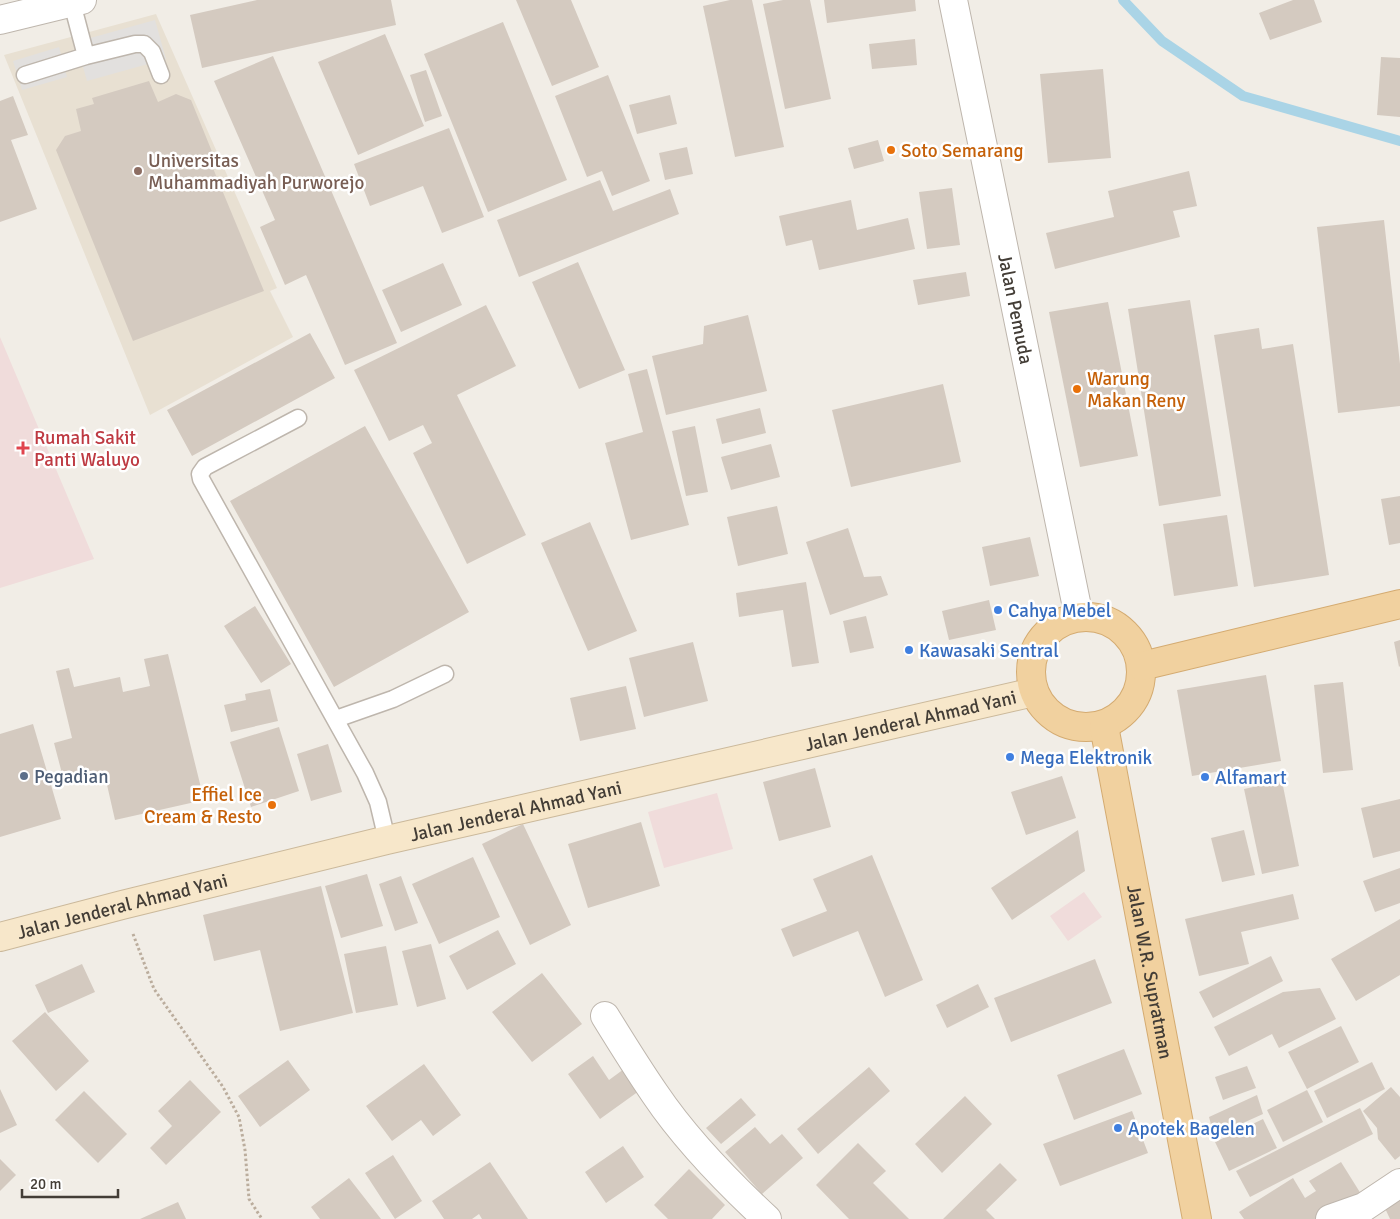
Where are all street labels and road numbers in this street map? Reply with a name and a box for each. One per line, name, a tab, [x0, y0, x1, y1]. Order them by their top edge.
street label: Jalan Pemuda	[992, 251, 1038, 366]
street label: Jalan Jenderal Ahmad Yani	[802, 685, 1019, 757]
street label: Jalan Jenderal Ahmad Yani	[408, 776, 624, 847]
street label: Jalan Jenderal Ahmad Yani	[14, 869, 230, 945]
street label: Jalan W.R. Supratman	[1121, 883, 1178, 1061]

